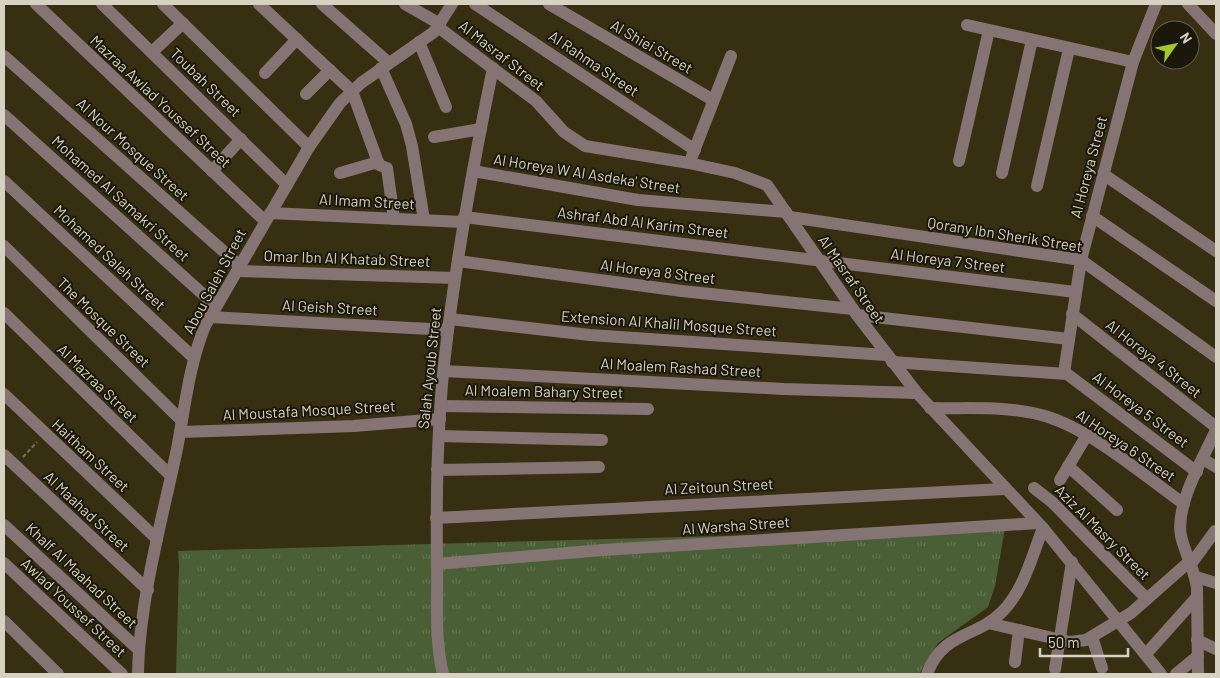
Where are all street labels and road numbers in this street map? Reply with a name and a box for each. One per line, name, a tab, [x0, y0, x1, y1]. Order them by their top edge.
street label: Al Shiei Street	[608, 15, 696, 77]
street label: Al Masraf Street	[456, 16, 548, 94]
street label: Al Rahma Street	[546, 26, 642, 100]
street label: Mazraa Awlad Youssef Street	[87, 31, 235, 171]
street label: Toubah Street	[167, 44, 245, 120]
street label: Al Nour Mosque Street	[73, 94, 193, 204]
street label: Al Horeya Street	[1066, 114, 1110, 220]
street label: Mohamed Al Samakri Street	[49, 131, 193, 265]
street label: Al Horeya W Al Asdeka' Street	[492, 149, 682, 197]
street label: Al Imam Street	[319, 190, 415, 212]
street label: Mohamed Saleh Street	[50, 201, 170, 313]
street label: Ashraf Abd Al Karim Street	[556, 203, 730, 241]
street label: Qorany Ibn Sherik Street	[926, 213, 1084, 255]
street label: Abou Saleh Street	[179, 225, 249, 337]
street label: Al Masraf Street	[815, 231, 889, 327]
street label: Al Horeya 7 Street	[890, 244, 1006, 276]
street label: Omar Ibn Al Khatab Street	[263, 246, 431, 270]
street label: Al Horeya 8 Street	[599, 255, 717, 287]
street label: The Mosque Street	[54, 273, 154, 371]
street label: Al Geish Street	[282, 296, 378, 318]
street label: Salah Ayoub Street	[414, 306, 444, 430]
street label: Extension Al Khalil Mosque Street	[560, 306, 778, 340]
street label: Al Horeya 4 Street	[1103, 315, 1205, 401]
street label: Al Mazraa Street	[54, 340, 142, 426]
street label: Al Moalem Rashad Street	[600, 354, 762, 380]
street label: Al Horeya 5 Street	[1089, 367, 1193, 451]
street label: Al Moalem Bahary Street	[465, 381, 623, 401]
street label: Al Moustafa Mosque Street	[222, 396, 396, 424]
street label: Al Horeya 6 Street	[1073, 405, 1179, 485]
street label: Haitham Street	[49, 415, 133, 495]
street label: Al Maahad Street	[41, 467, 133, 555]
street label: Al Zeitoun Street	[664, 474, 774, 498]
street label: Aziz Al Masry Street	[1052, 481, 1154, 583]
street label: Al Warsha Street	[681, 512, 791, 538]
street label: Khalf Al Maahad Street	[22, 519, 142, 631]
street label: Awlad Youssef Street	[18, 554, 130, 660]

